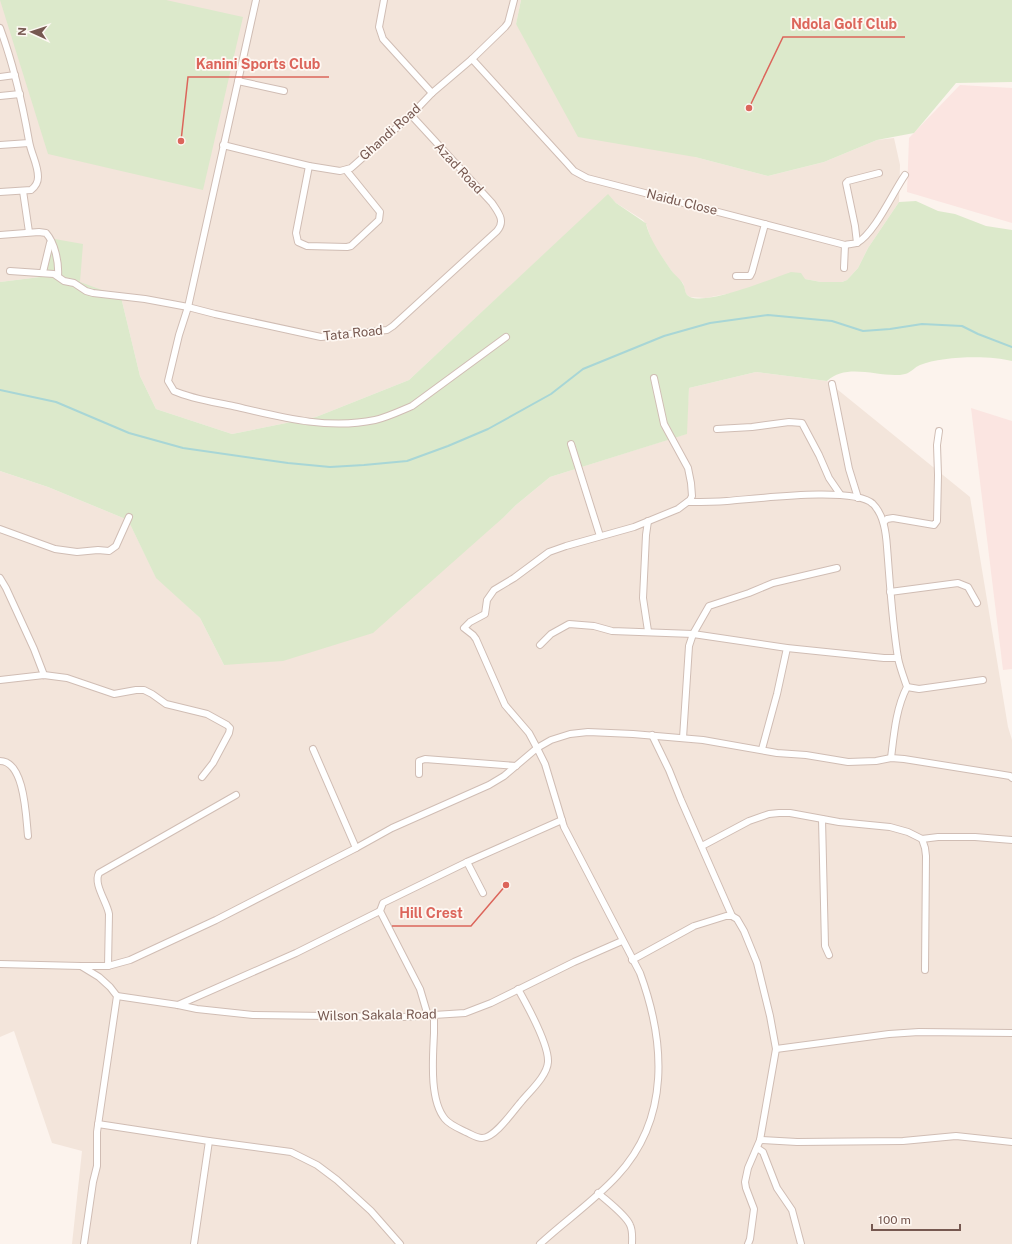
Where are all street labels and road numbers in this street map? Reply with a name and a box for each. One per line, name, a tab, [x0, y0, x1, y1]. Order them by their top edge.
street label: Ghandi Road	[356, 101, 424, 163]
street label: Azad Road	[432, 139, 486, 197]
street label: Naidu Close	[645, 186, 719, 218]
street label: Tata Road	[322, 322, 384, 344]
street label: Wilson Sakala Road	[317, 1006, 437, 1024]

